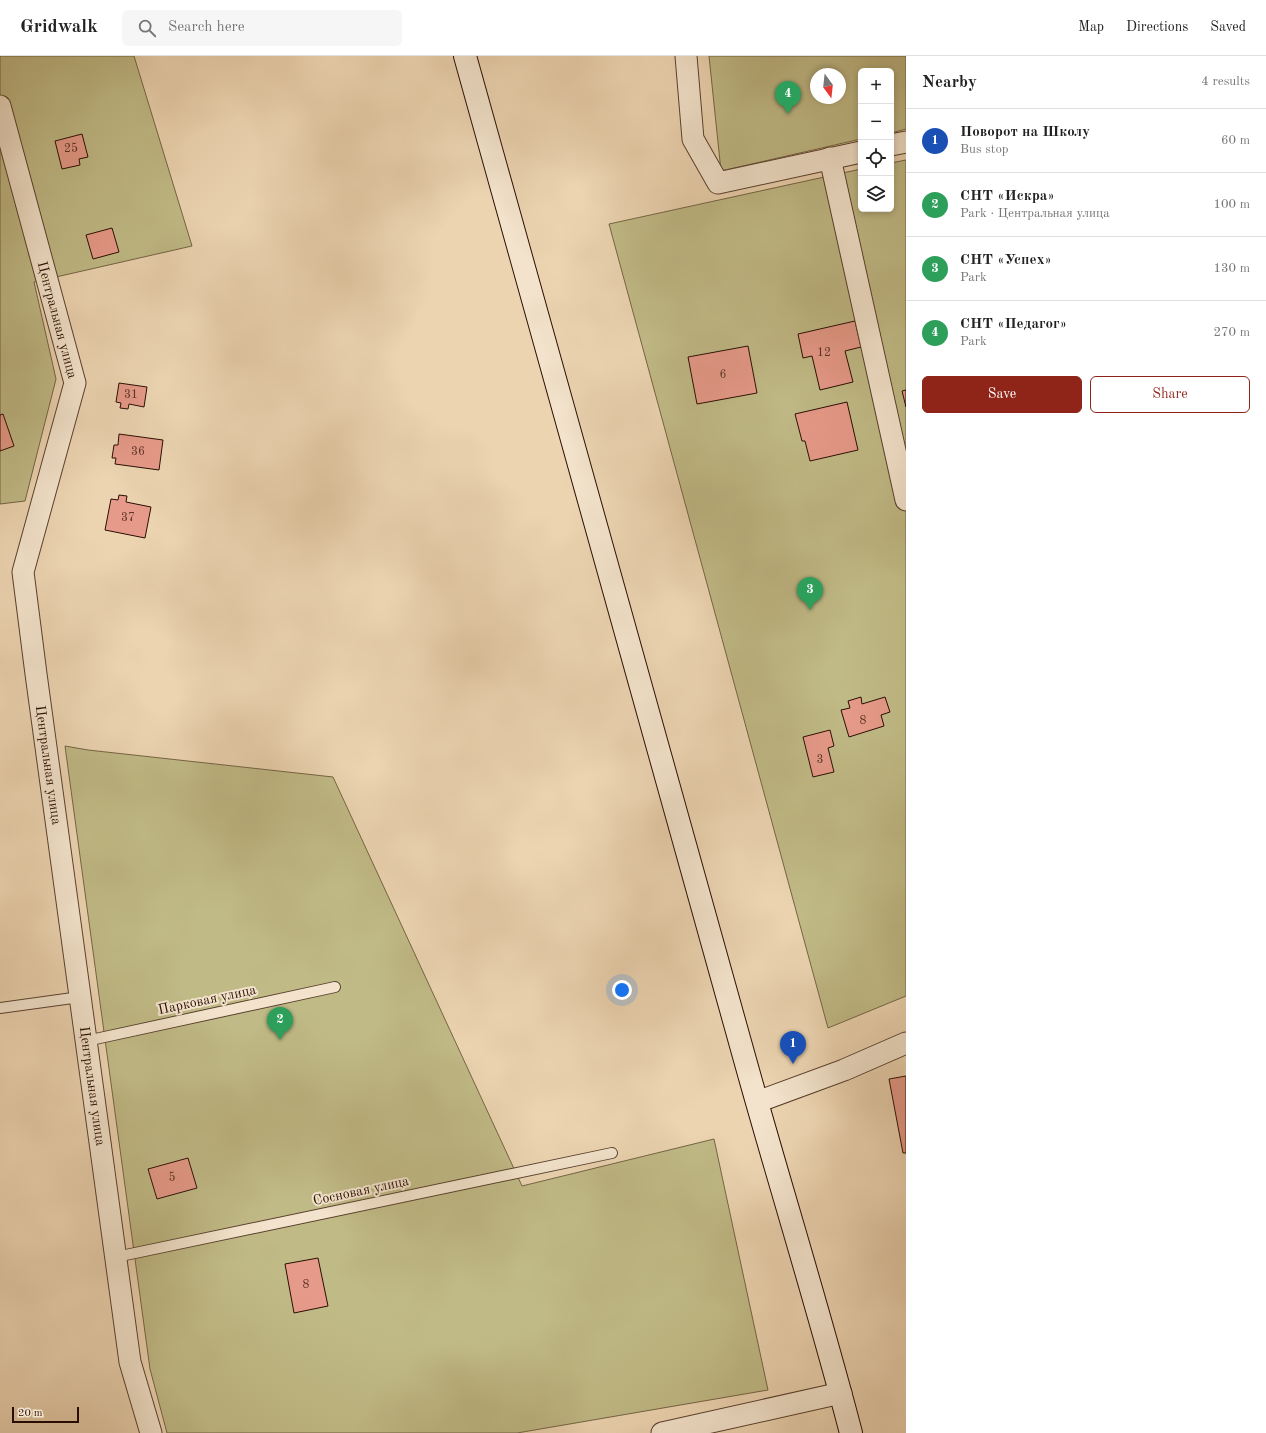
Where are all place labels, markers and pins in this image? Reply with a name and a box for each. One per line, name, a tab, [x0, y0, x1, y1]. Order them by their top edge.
pin: 4	[775, 81, 801, 114]
pin: 3	[797, 577, 823, 610]
pin: 2	[267, 1007, 293, 1040]
pin: 1	[780, 1031, 806, 1064]

